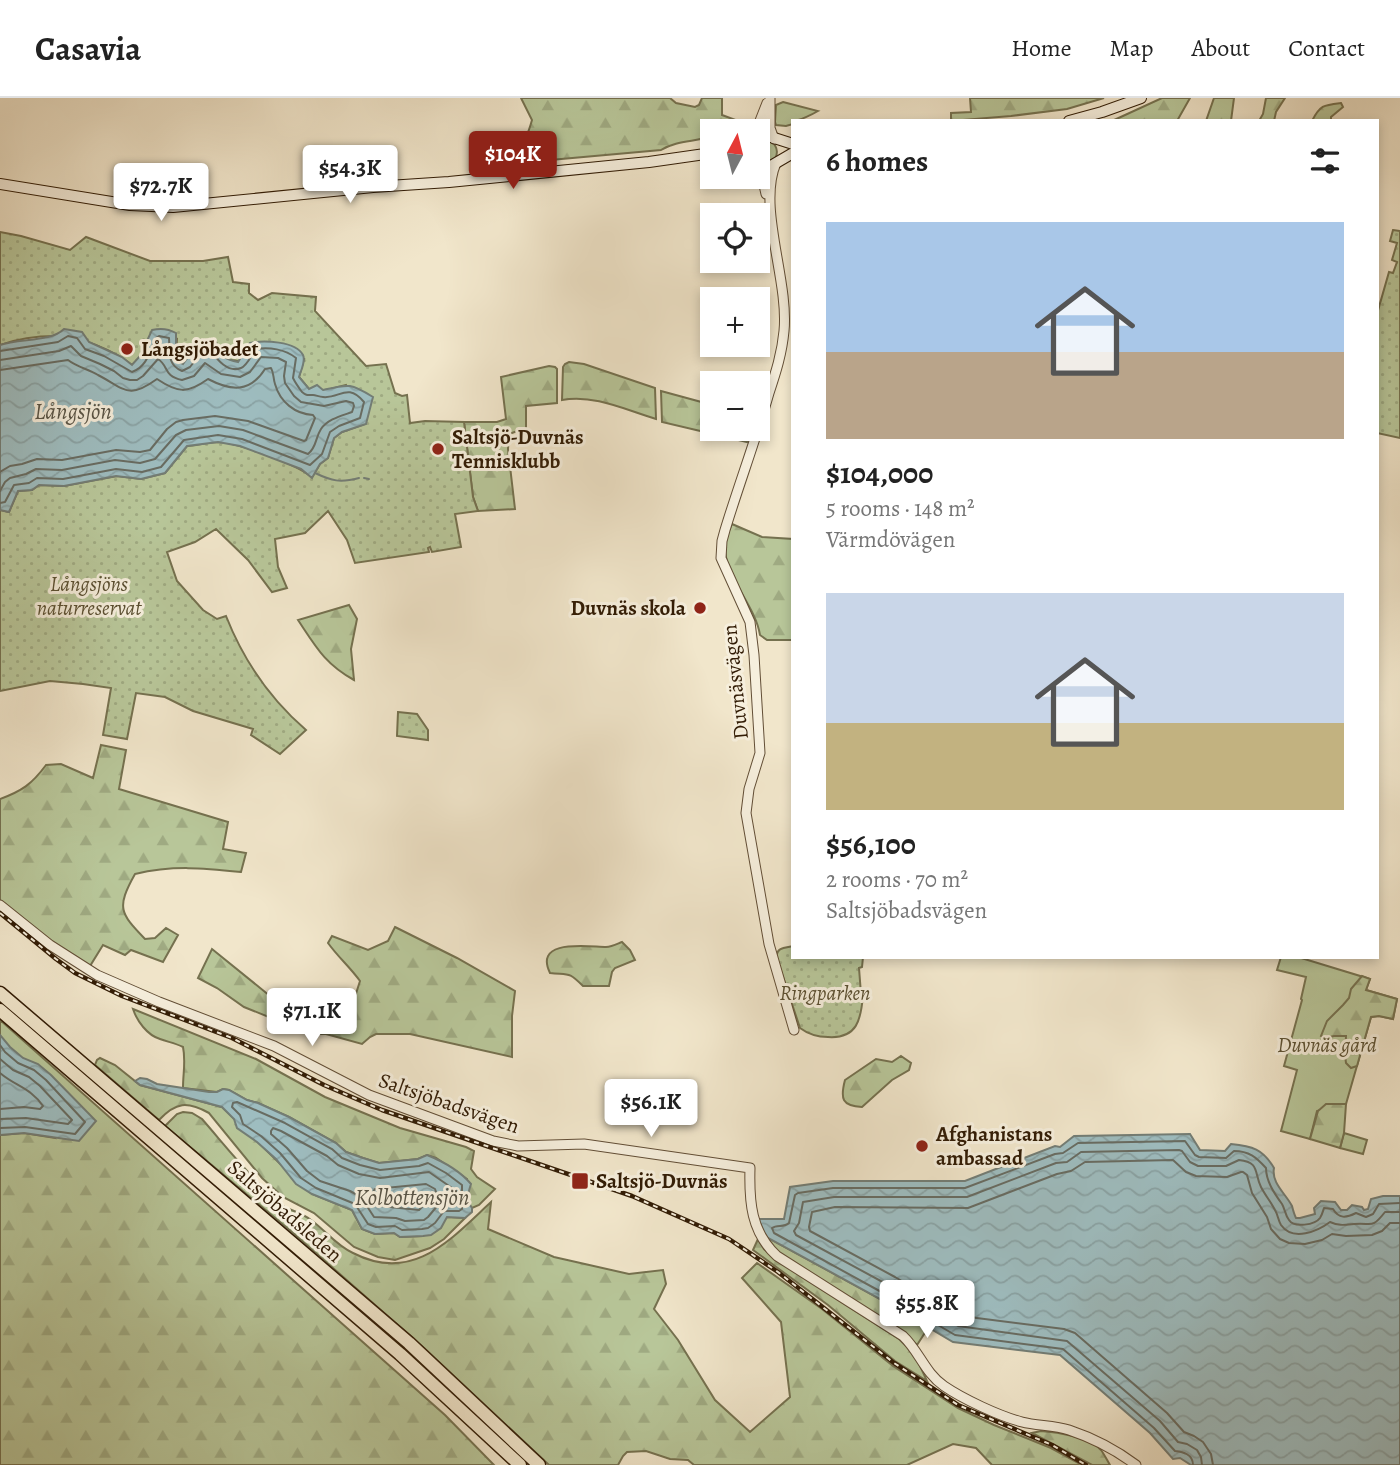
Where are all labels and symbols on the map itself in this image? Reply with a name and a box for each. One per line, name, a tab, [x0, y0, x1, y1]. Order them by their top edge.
north arrow	[700, 119, 770, 189]
pin: $104K	[464, 132, 562, 191]
pin: $54.3K	[293, 146, 407, 205]
pin: $72.7K	[104, 164, 218, 223]
place label: Långsjöbadet	[141, 335, 258, 363]
marker: Långsjöbadet	[119, 341, 135, 357]
water label: Långsjön	[34, 396, 112, 427]
place label: Saltsjö-Duvnäs Tennisklubb	[452, 423, 584, 475]
marker: Saltsjö-Duvnäs Tennisklubb	[430, 441, 446, 457]
park label: Långsjöns naturreservat	[37, 570, 142, 622]
place label: Duvnäs skola	[571, 594, 687, 622]
marker: Duvnäs skola	[692, 600, 708, 616]
street label: Duvnäsvägen	[715, 623, 755, 741]
park label: Ringparken	[780, 979, 870, 1007]
pin: $71.1K	[255, 988, 369, 1048]
park label: Duvnäs gård	[1277, 1031, 1377, 1059]
street label: Saltsjöbadsvägen	[375, 1066, 523, 1140]
pin: $56.1K	[594, 1080, 708, 1139]
place label: Afghanistans ambassad	[935, 1120, 1052, 1172]
marker: Afghanistans ambassad	[914, 1138, 930, 1154]
street label: Saltsjöbadsleden	[222, 1153, 348, 1269]
place label: Saltsjö-Duvnäs	[596, 1167, 728, 1195]
marker: Saltsjö-Duvnäs	[570, 1171, 590, 1191]
water label: Kolbottensjön	[355, 1182, 469, 1213]
pin: $55.8K	[870, 1280, 984, 1340]

